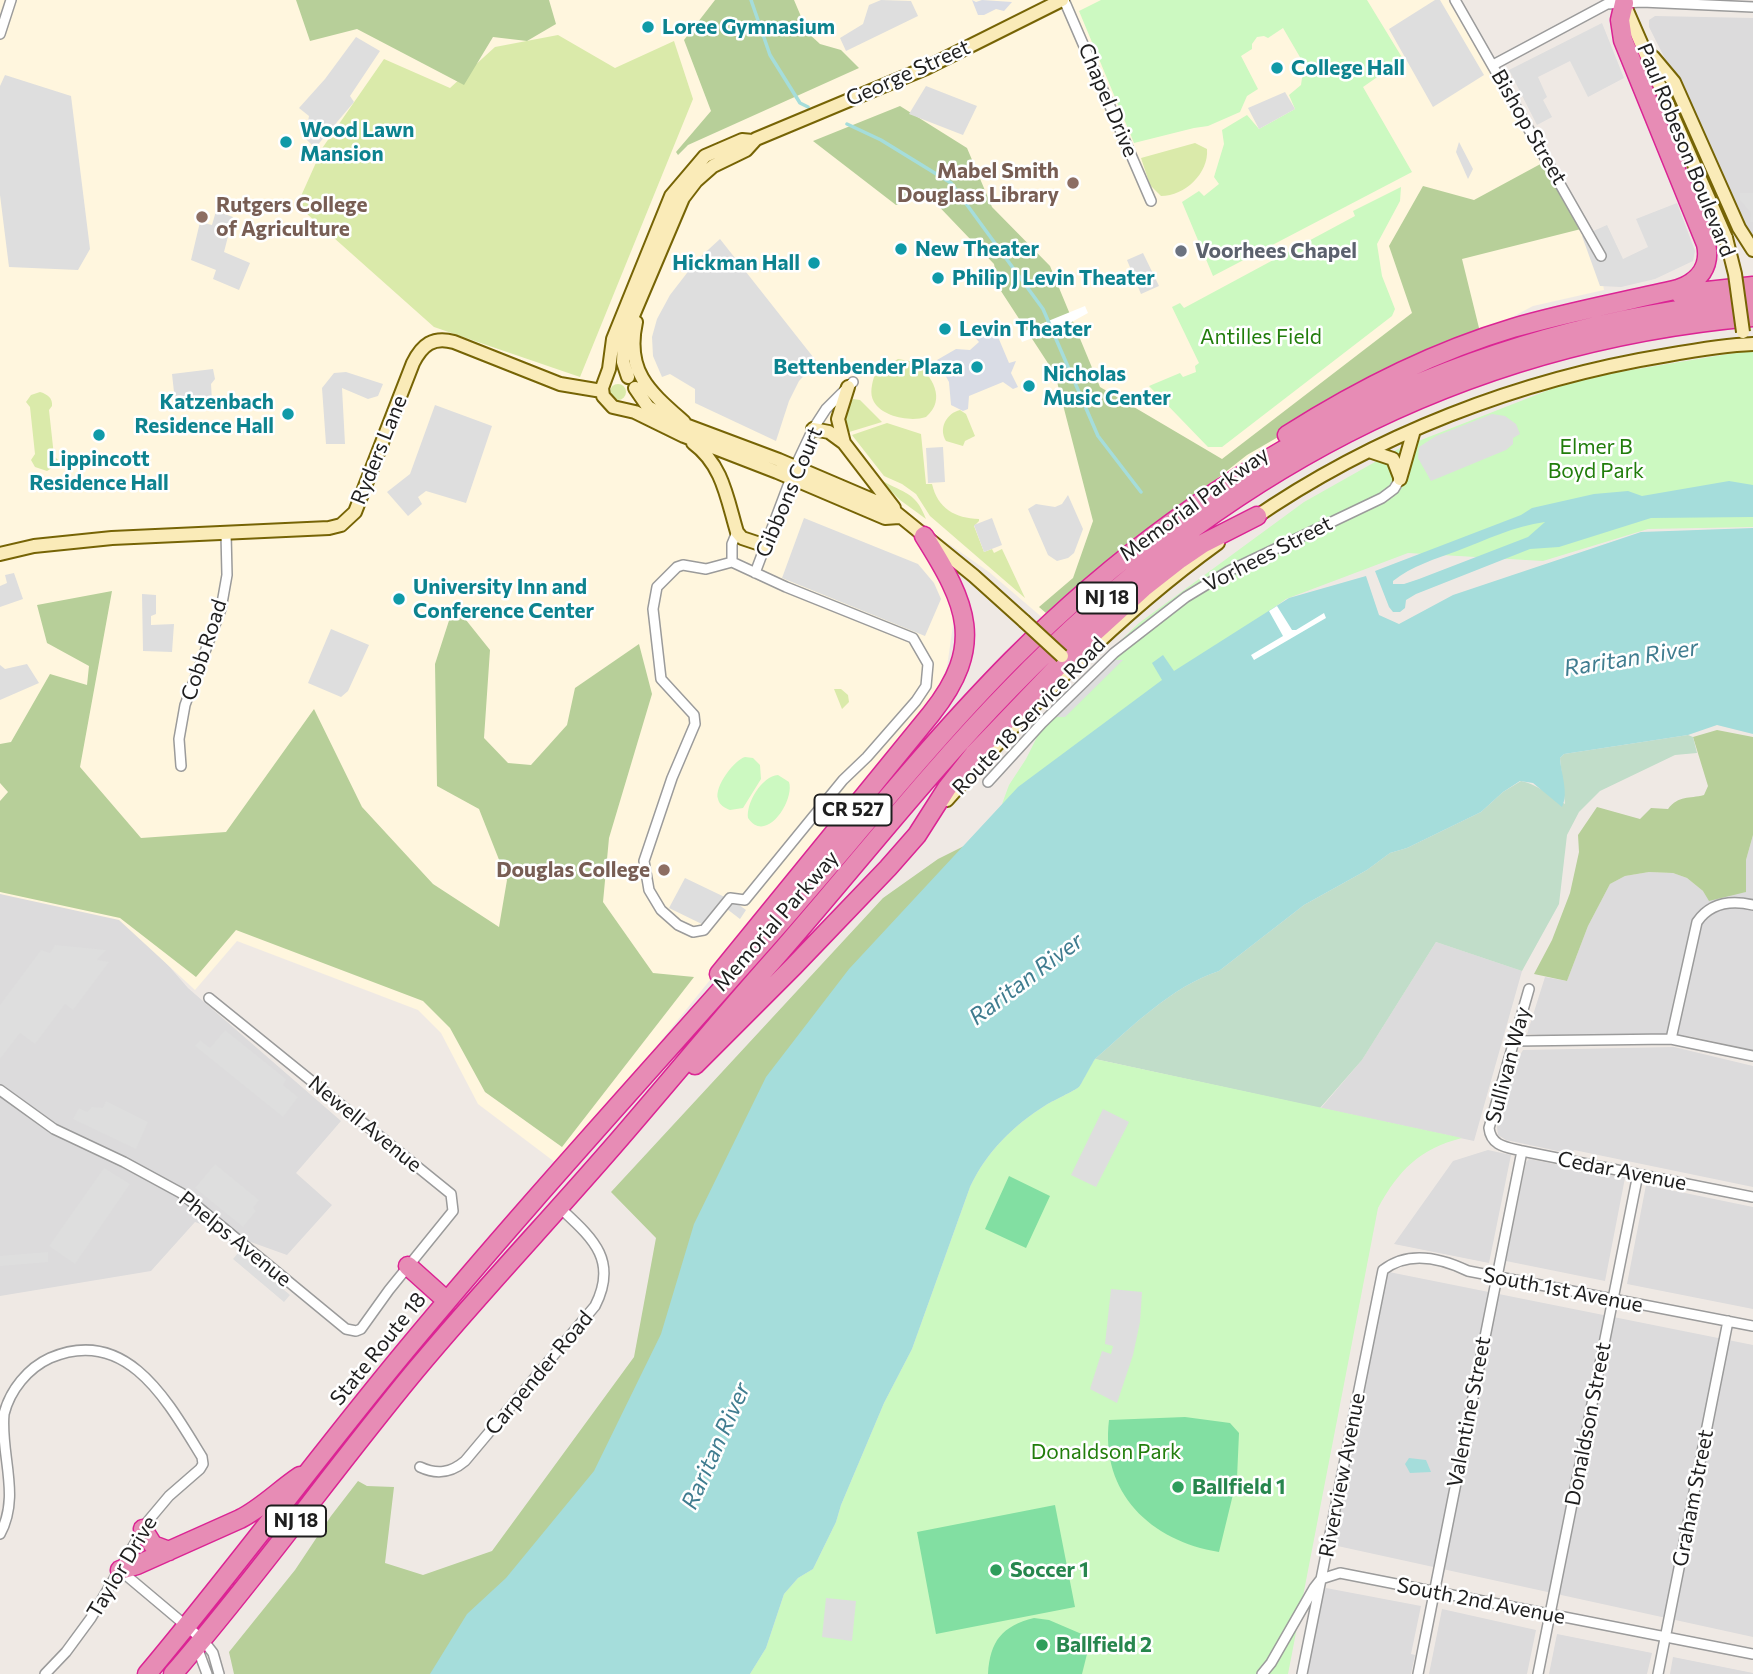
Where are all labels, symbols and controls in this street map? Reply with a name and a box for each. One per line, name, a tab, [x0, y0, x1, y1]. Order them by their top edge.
place label: Loree Gymnasium	[662, 14, 835, 40]
marker: Loree Gymnasium	[640, 19, 656, 35]
street label: George Street	[842, 34, 974, 112]
street label: Chapel Drive	[1073, 39, 1143, 161]
street label: Paul Robeson Boulevard	[1632, 39, 1740, 261]
place label: College Hall	[1291, 55, 1405, 81]
marker: College Hall	[1269, 60, 1285, 76]
street label: Bishop Street	[1486, 65, 1572, 189]
place label: Wood Lawn Mansion	[300, 117, 414, 167]
marker: Wood Lawn Mansion	[278, 134, 294, 150]
place label: Mabel Smith Douglass Library	[897, 158, 1059, 208]
marker: Mabel Smith Douglass Library	[1065, 175, 1081, 191]
place label: Rutgers College of Agriculture	[216, 192, 367, 242]
marker: Rutgers College of Agriculture	[194, 209, 210, 225]
place label: New Theater	[915, 236, 1039, 262]
place label: Voorhees Chapel	[1195, 238, 1357, 264]
marker: New Theater	[893, 241, 909, 257]
marker: Voorhees Chapel	[1173, 243, 1189, 259]
place label: Hickman Hall	[672, 250, 800, 276]
marker: Hickman Hall	[806, 255, 822, 271]
place label: Philip J Levin Theater	[952, 265, 1155, 291]
marker: Philip J Levin Theater	[930, 270, 946, 286]
place label: Levin Theater	[959, 316, 1092, 342]
marker: Levin Theater	[937, 321, 953, 337]
park label: Antilles Field	[1200, 324, 1322, 350]
place label: Bettenbender Plaza	[773, 354, 963, 380]
marker: Bettenbender Plaza	[969, 359, 985, 375]
place label: Nicholas Music Center	[1043, 361, 1171, 411]
marker: Nicholas Music Center	[1021, 378, 1037, 394]
place label: Katzenbach Residence Hall	[135, 389, 274, 439]
street label: Ryders Lane	[346, 392, 412, 508]
marker: Katzenbach Residence Hall	[280, 406, 296, 422]
street label: Gibbons Court	[750, 423, 828, 561]
marker: Lippincott Residence Hall	[91, 427, 107, 443]
park label: Elmer B Boyd Park	[1548, 434, 1644, 484]
street label: Memorial Parkway	[1114, 441, 1274, 567]
place label: Lippincott Residence Hall	[29, 446, 169, 496]
street label: Vorhees Street	[1199, 511, 1337, 597]
place label: University Inn and Conference Center	[413, 574, 594, 624]
road number: NJ 18	[1077, 582, 1137, 614]
marker: University Inn and Conference Center	[391, 591, 407, 607]
street label: Cobb Road	[176, 596, 232, 704]
street label: Route 18 Service Road	[947, 632, 1111, 800]
water label: Raritan River	[1562, 634, 1700, 682]
road number: CR 527	[814, 794, 892, 825]
street label: Memorial Parkway	[708, 845, 844, 997]
place label: Douglas College	[496, 857, 650, 883]
marker: Douglas College	[656, 862, 672, 878]
water label: Raritan River	[963, 927, 1089, 1031]
street label: Sullivan Way	[1480, 1004, 1536, 1126]
street label: Newell Avenue	[303, 1071, 427, 1177]
street label: Cedar Avenue	[1555, 1146, 1689, 1196]
street label: Phelps Avenue	[174, 1186, 296, 1292]
street label: South 1st Avenue	[1481, 1262, 1645, 1318]
street label: State Route 18	[325, 1287, 431, 1411]
street label: Carpender Road	[480, 1306, 598, 1440]
street label: Valentine Street	[1442, 1334, 1496, 1490]
street label: Donaldson Street	[1560, 1340, 1616, 1508]
water label: Raritan River	[676, 1378, 756, 1514]
street label: Riverview Avenue	[1314, 1391, 1370, 1559]
street label: Graham Street	[1667, 1427, 1719, 1569]
park label: Donaldson Park	[1031, 1439, 1181, 1465]
place label: Ballfield 1	[1192, 1474, 1285, 1500]
marker: Ballfield 1	[1170, 1479, 1186, 1495]
road number: NJ 18	[266, 1506, 326, 1536]
street label: Taylor Drive	[82, 1512, 162, 1622]
place label: Soccer 1	[1010, 1557, 1089, 1583]
marker: Soccer 1	[988, 1562, 1004, 1578]
street label: South 2nd Avenue	[1395, 1572, 1567, 1630]
place label: Ballfield 2	[1056, 1632, 1152, 1658]
marker: Ballfield 2	[1034, 1637, 1050, 1653]

